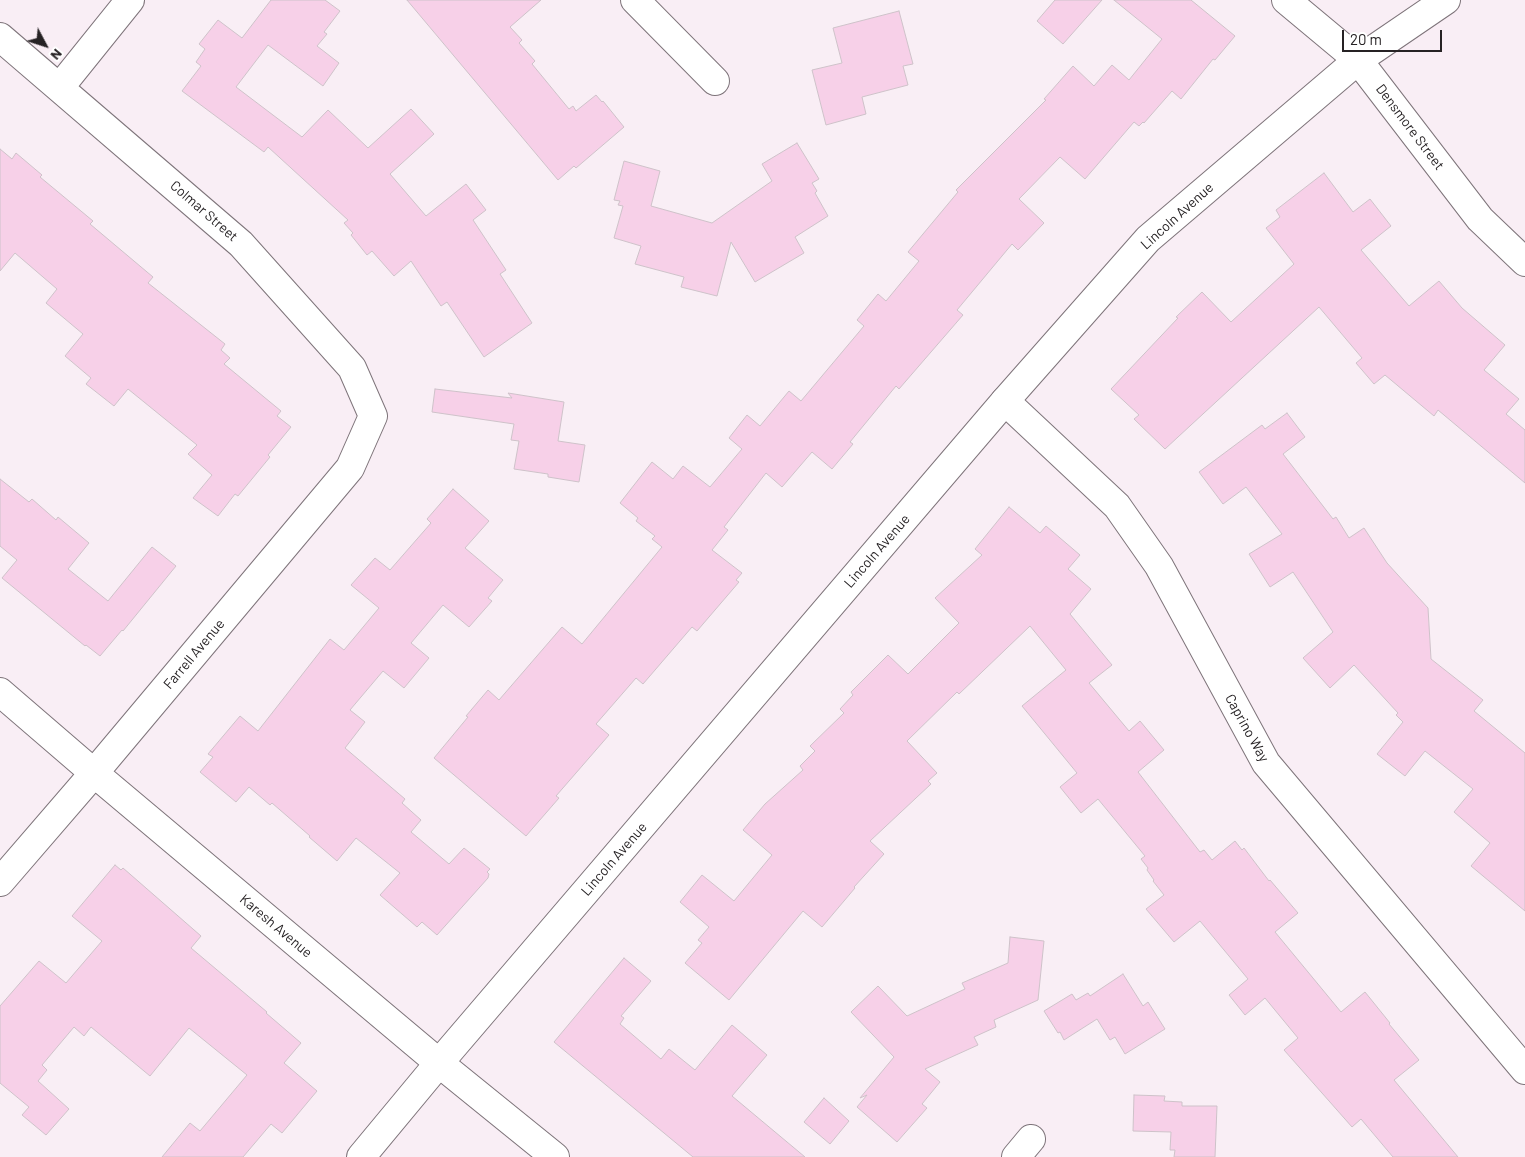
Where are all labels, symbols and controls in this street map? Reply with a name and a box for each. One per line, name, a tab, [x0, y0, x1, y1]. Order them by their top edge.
north arrow	[20, 20, 70, 70]
scale bar	[1345, 20, 1445, 52]
text: 20 m	[1350, 30, 1382, 48]
text: N	[47, 46, 66, 64]
street label: Densmore Street	[1372, 81, 1448, 173]
street label: Colmar Street	[167, 177, 241, 245]
street label: Lincoln Avenue	[1137, 179, 1217, 253]
street label: Lincoln Avenue	[841, 511, 913, 591]
street label: Farrell Avenue	[160, 616, 228, 692]
street label: Caprino Way	[1221, 691, 1273, 765]
street label: Lincoln Avenue	[578, 819, 650, 899]
street label: Karesh Avenue	[236, 891, 316, 961]

